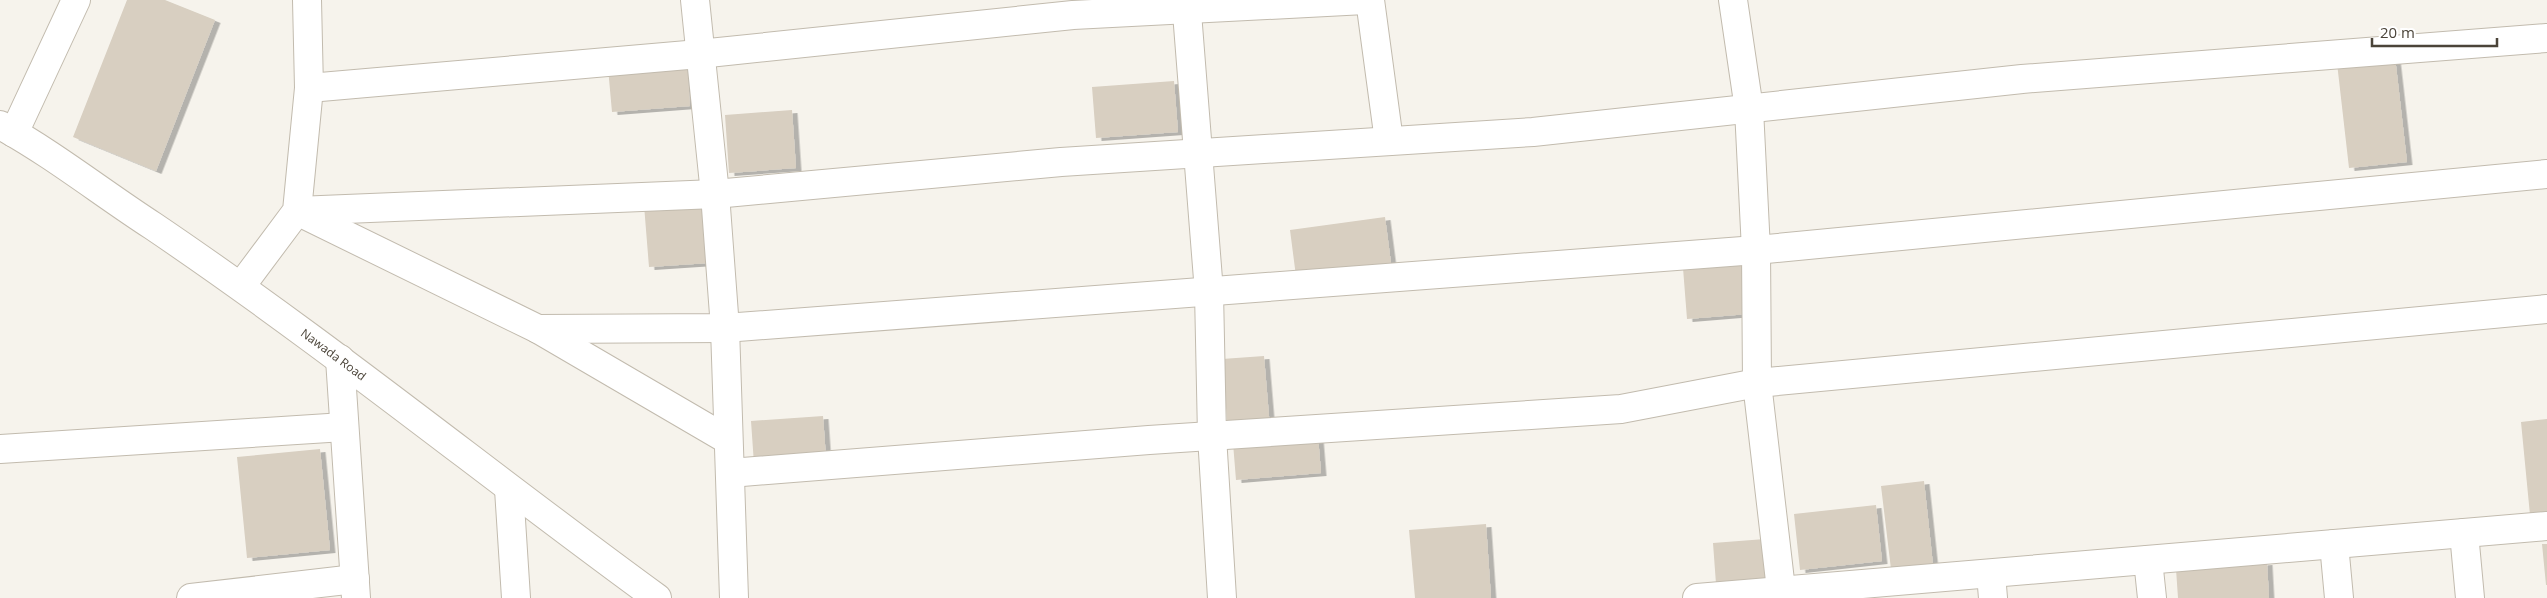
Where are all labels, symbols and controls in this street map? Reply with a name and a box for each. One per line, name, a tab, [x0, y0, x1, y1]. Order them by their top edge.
scale bar	[2372, 15, 2497, 47]
text: 20 m	[2380, 22, 2415, 42]
street label: Nawada Road	[297, 324, 370, 384]

